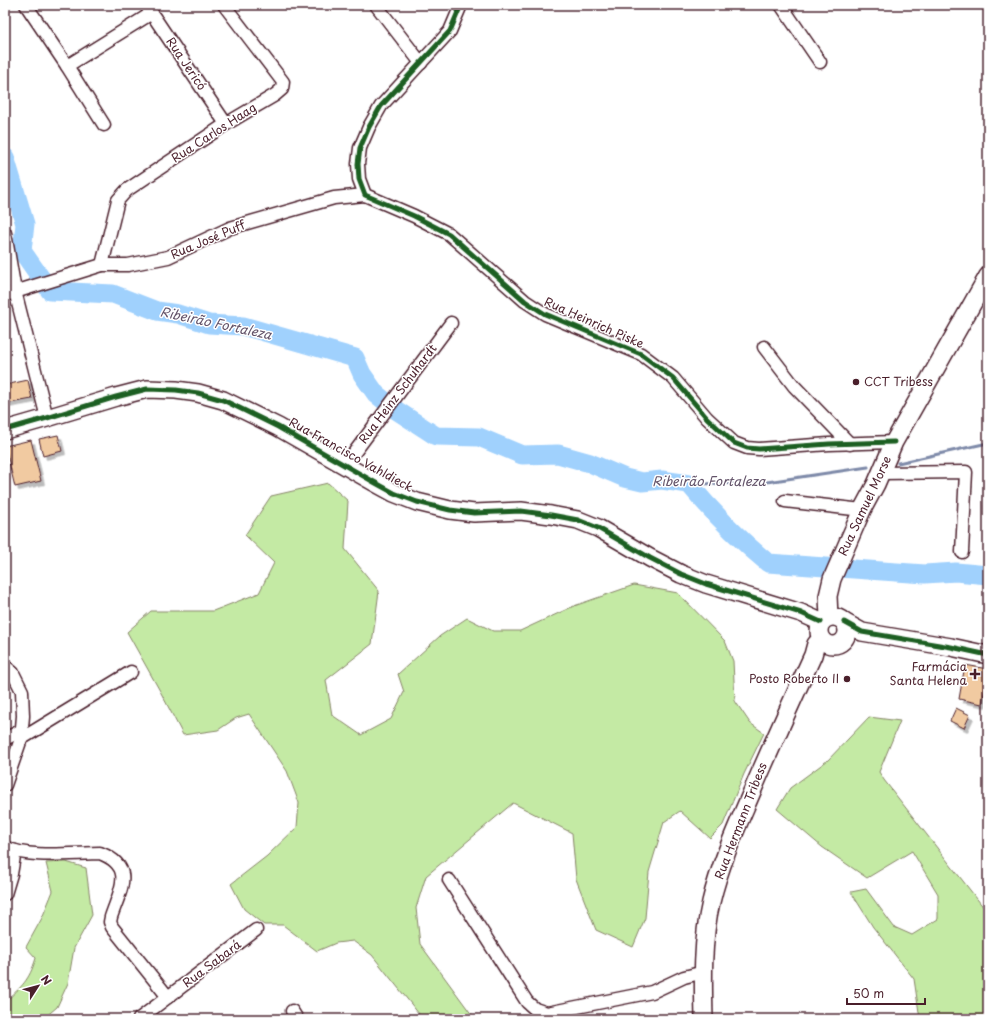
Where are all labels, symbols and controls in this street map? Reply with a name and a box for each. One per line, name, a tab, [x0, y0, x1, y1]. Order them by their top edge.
street label: Rua Jericó	[162, 33, 211, 94]
street label: Rua Carlos Haag	[167, 98, 260, 166]
street label: Rua José Puff	[167, 215, 249, 263]
street label: Rua Heinrich Piske	[542, 292, 648, 352]
water label: Ribeirão Fortaleza	[159, 301, 274, 344]
street label: Rua Heinz Schuhardt	[354, 340, 441, 447]
place label: CCT Tribess	[864, 372, 933, 390]
marker: CCT Tribess	[851, 377, 861, 387]
street label: Rua Francisco Vahldieck	[286, 412, 417, 496]
street label: Rua Samuel Morse	[833, 453, 895, 559]
water label: Ribeirão Fortaleza	[652, 471, 767, 490]
place label: Farmácia Santa Helena	[890, 657, 968, 689]
place label: Posto Roberto II	[749, 669, 839, 687]
marker: Farmácia Santa Helena	[970, 669, 980, 679]
marker: Posto Roberto II	[842, 674, 852, 684]
street label: Rua Hermann Tribess	[709, 759, 771, 882]
street label: Rua Sabará	[178, 935, 245, 991]
north arrow	[18, 966, 58, 1006]
text: N	[37, 971, 56, 989]
scale bar	[847, 980, 925, 1006]
text: 50 m	[853, 984, 884, 1002]

